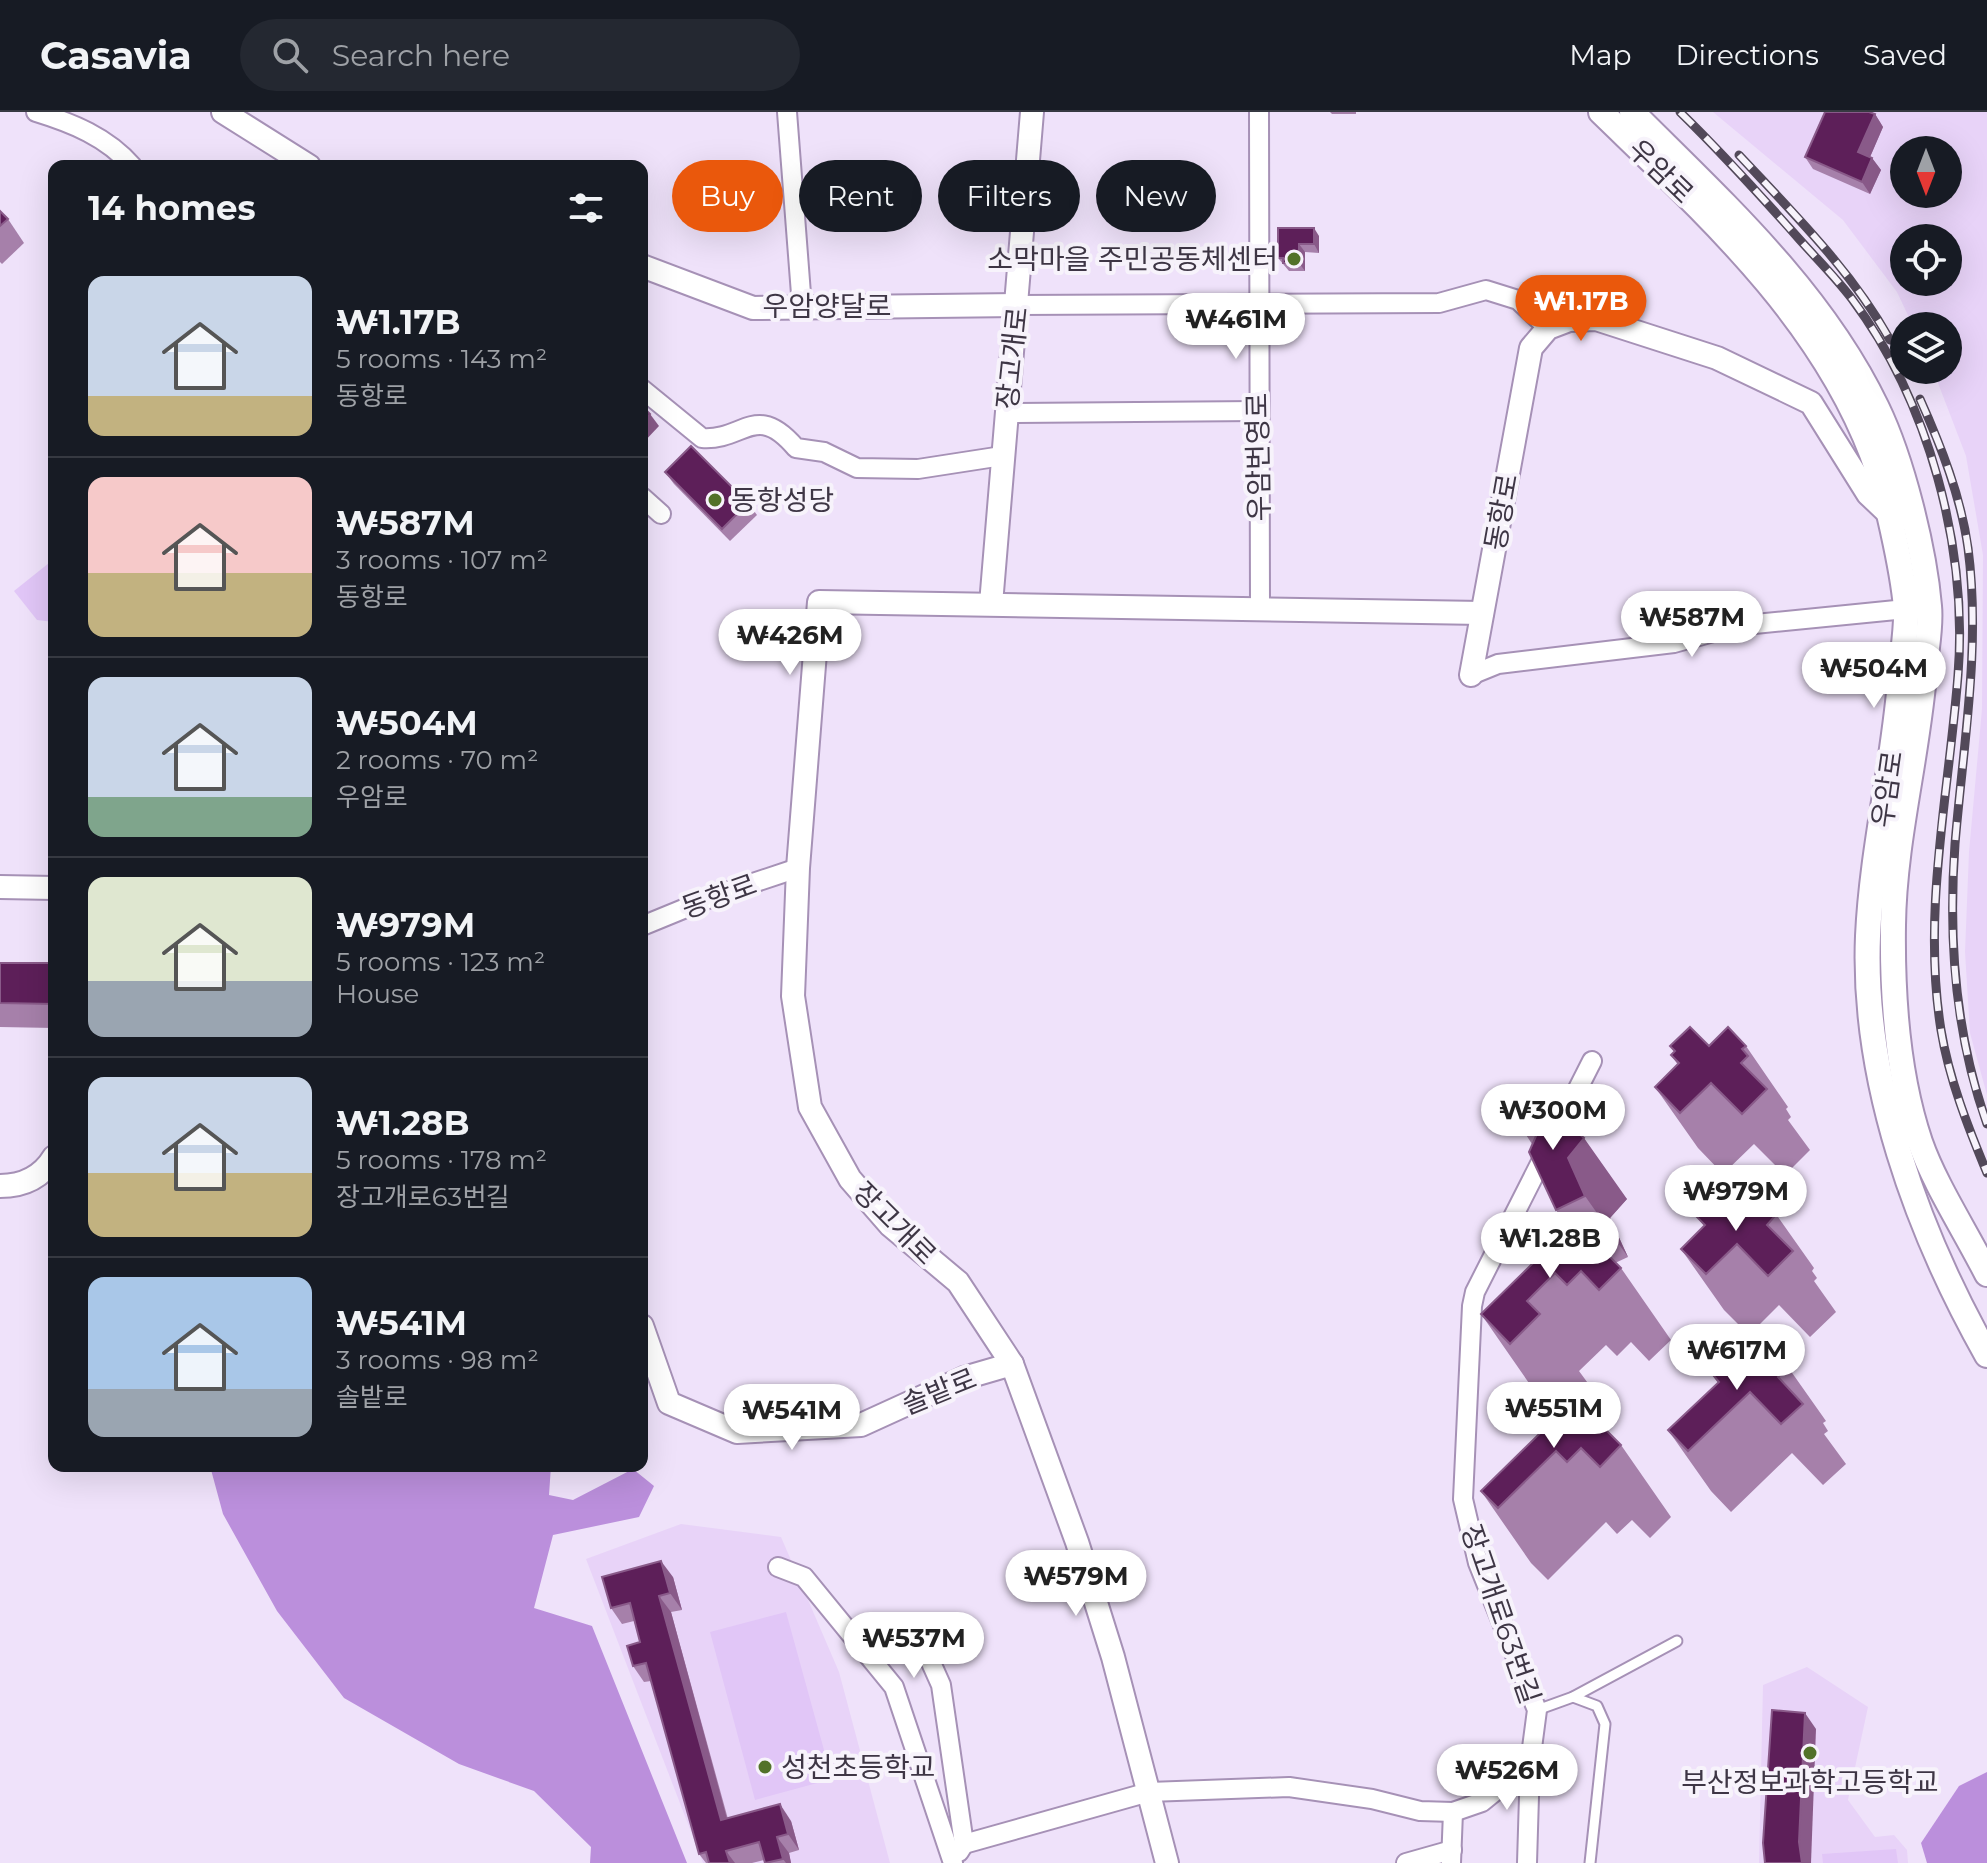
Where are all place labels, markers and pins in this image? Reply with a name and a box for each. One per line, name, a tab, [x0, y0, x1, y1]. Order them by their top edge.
place label: 소막마을 주민공동체센터	[987, 242, 1278, 276]
marker: 소막마을 주민공동체센터	[1285, 250, 1303, 268]
pin: ₩1.17B	[1516, 275, 1646, 343]
pin: ₩461M	[1180, 293, 1292, 361]
place label: 동항성당	[731, 483, 834, 517]
marker: 동항성당	[706, 491, 724, 509]
pin: ₩587M	[1636, 591, 1748, 659]
pin: ₩426M	[734, 609, 846, 677]
pin: ₩504M	[1818, 642, 1930, 710]
pin: ₩300M	[1497, 1084, 1609, 1152]
pin: ₩979M	[1680, 1165, 1792, 1233]
pin: ₩1.28B	[1485, 1212, 1615, 1280]
pin: ₩617M	[1681, 1324, 1793, 1392]
pin: ₩551M	[1498, 1382, 1610, 1450]
pin: ₩541M	[736, 1384, 848, 1452]
pin: ₩579M	[1020, 1550, 1132, 1618]
pin: ₩537M	[858, 1612, 970, 1680]
pin: ₩526M	[1451, 1744, 1563, 1812]
marker: 부산정보과학고등학교	[1801, 1744, 1819, 1762]
place label: 성천초등학교	[781, 1750, 936, 1784]
marker: 성천초등학교	[756, 1758, 774, 1776]
place label: 부산정보과학고등학교	[1681, 1765, 1939, 1799]

